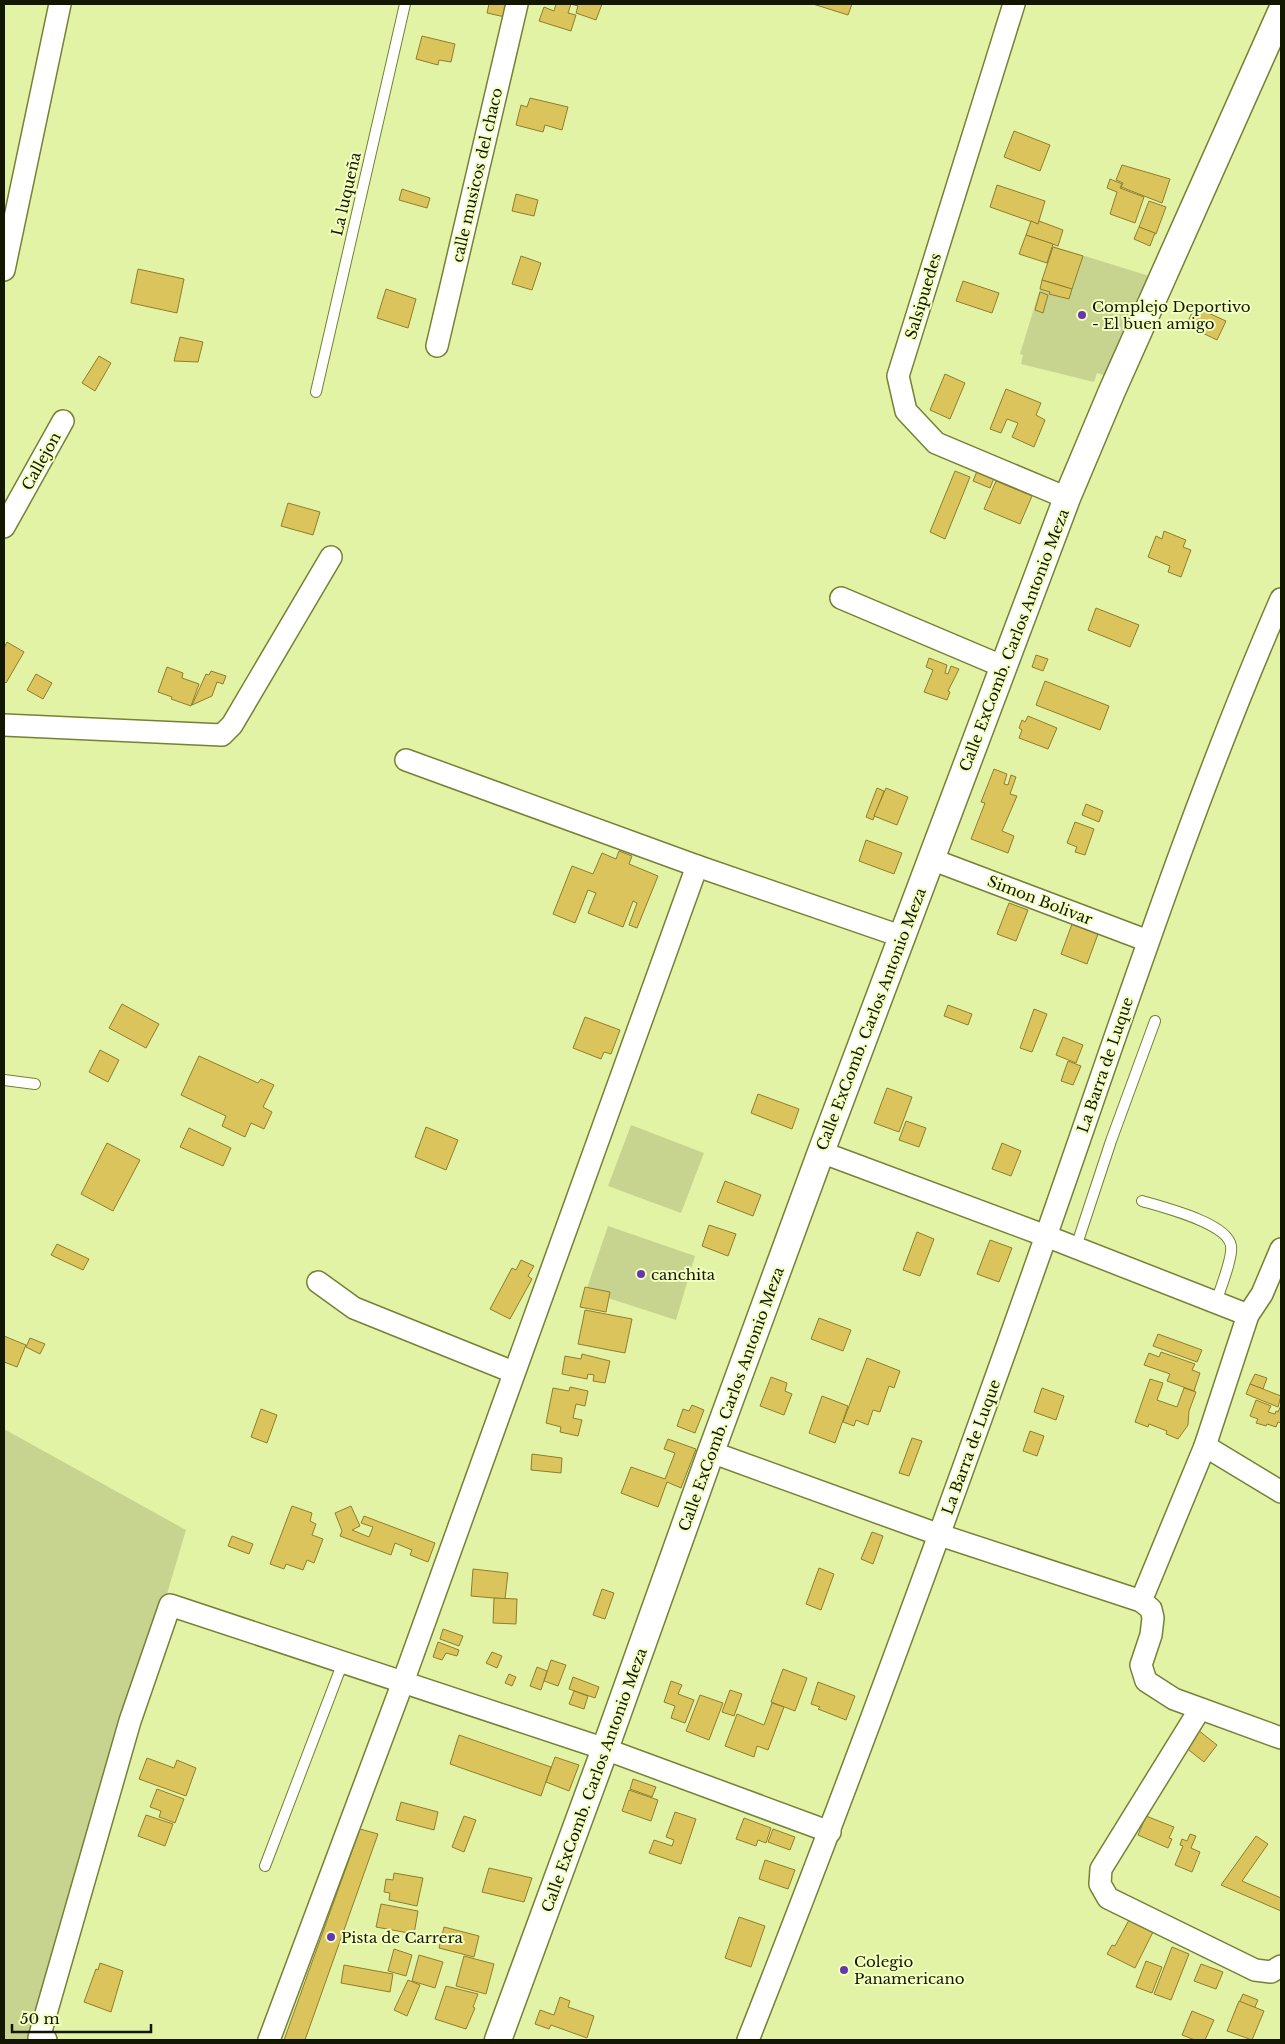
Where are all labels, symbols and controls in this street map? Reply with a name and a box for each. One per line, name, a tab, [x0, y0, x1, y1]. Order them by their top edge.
street label: calle musicos del chaco	[448, 86, 506, 264]
street label: La luqueña	[327, 150, 365, 238]
street label: Salsipuedes	[901, 250, 945, 341]
place label: Complejo Deportivo - El buen amigo	[1092, 297, 1251, 333]
marker: Complejo Deportivo - El buen amigo	[1076, 309, 1088, 321]
street label: Callejon	[17, 429, 65, 493]
street label: Calle ExComb. Carlos Antonio Meza	[955, 505, 1073, 774]
street label: Simon Bolivar	[985, 871, 1096, 929]
street label: Calle ExComb. Carlos Antonio Meza	[812, 884, 930, 1153]
street label: La Barra de Luque	[1073, 995, 1137, 1135]
street label: Calle ExComb. Carlos Antonio Meza	[674, 1264, 788, 1534]
place label: canchita	[651, 1265, 716, 1284]
marker: canchita	[635, 1268, 647, 1280]
street label: La Barra de Luque	[938, 1377, 1004, 1517]
street label: Calle ExComb. Carlos Antonio Meza	[537, 1645, 651, 1915]
place label: Pista de Carrera	[341, 1928, 464, 1947]
marker: Pista de Carrera	[325, 1931, 337, 1943]
place label: Colegio Panamericano	[854, 1952, 965, 1988]
marker: Colegio Panamericano	[838, 1964, 850, 1976]
scale bar	[12, 2002, 151, 2034]
text: 50 m	[20, 2009, 60, 2028]

